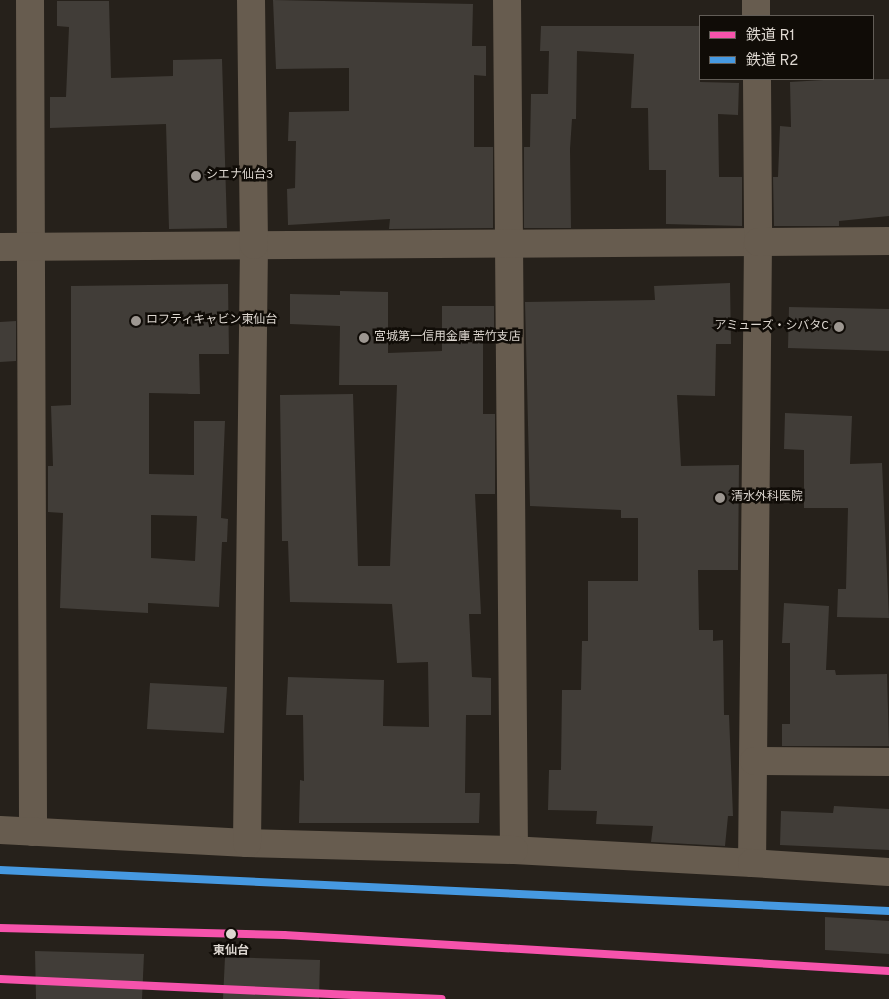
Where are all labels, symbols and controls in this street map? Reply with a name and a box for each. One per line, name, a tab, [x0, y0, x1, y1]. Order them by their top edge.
legend	[699, 15, 874, 80]
text: 鉄道 R1	[746, 27, 795, 46]
text: 鉄道 R2	[746, 52, 799, 71]
place label: シエナ仙台3	[206, 169, 273, 183]
marker: シエナ仙台3	[190, 170, 202, 182]
place label: ロフティキャビン東仙台	[146, 314, 278, 328]
marker: ロフティキャビン東仙台	[130, 315, 142, 327]
place label: アミューズ・シバタC	[713, 320, 829, 334]
marker: アミューズ・シバタC	[833, 321, 845, 333]
place label: 宮城第一信用金庫 苦竹支店	[374, 331, 521, 345]
marker: 宮城第一信用金庫 苦竹支店	[358, 332, 370, 344]
marker: 清水外科医院	[713, 491, 727, 505]
place label: 清水外科医院	[731, 491, 803, 505]
marker: 東仙台	[222, 925, 240, 943]
place label: 東仙台	[213, 945, 249, 959]

